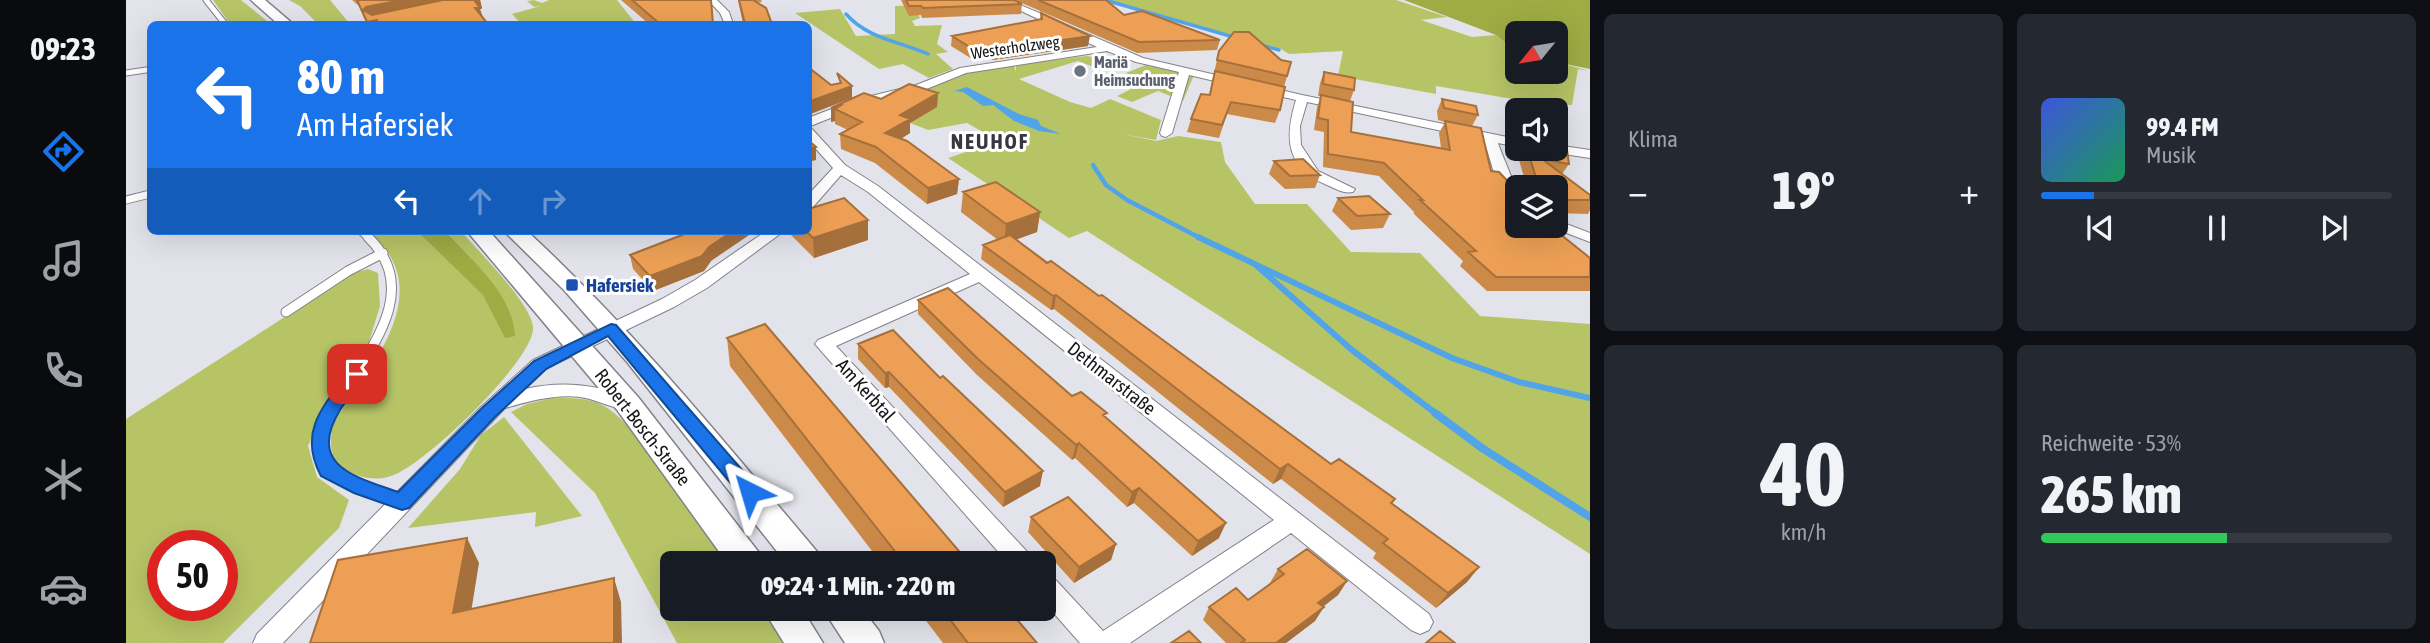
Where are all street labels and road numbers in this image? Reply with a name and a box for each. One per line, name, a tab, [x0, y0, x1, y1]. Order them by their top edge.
street label: Westerholzweg	[970, 32, 1061, 63]
street label: Dethmarstraße	[1064, 337, 1160, 419]
street label: Am Kerbtal	[832, 354, 900, 426]
street label: Robert-Bosch-Straße	[590, 364, 696, 490]

